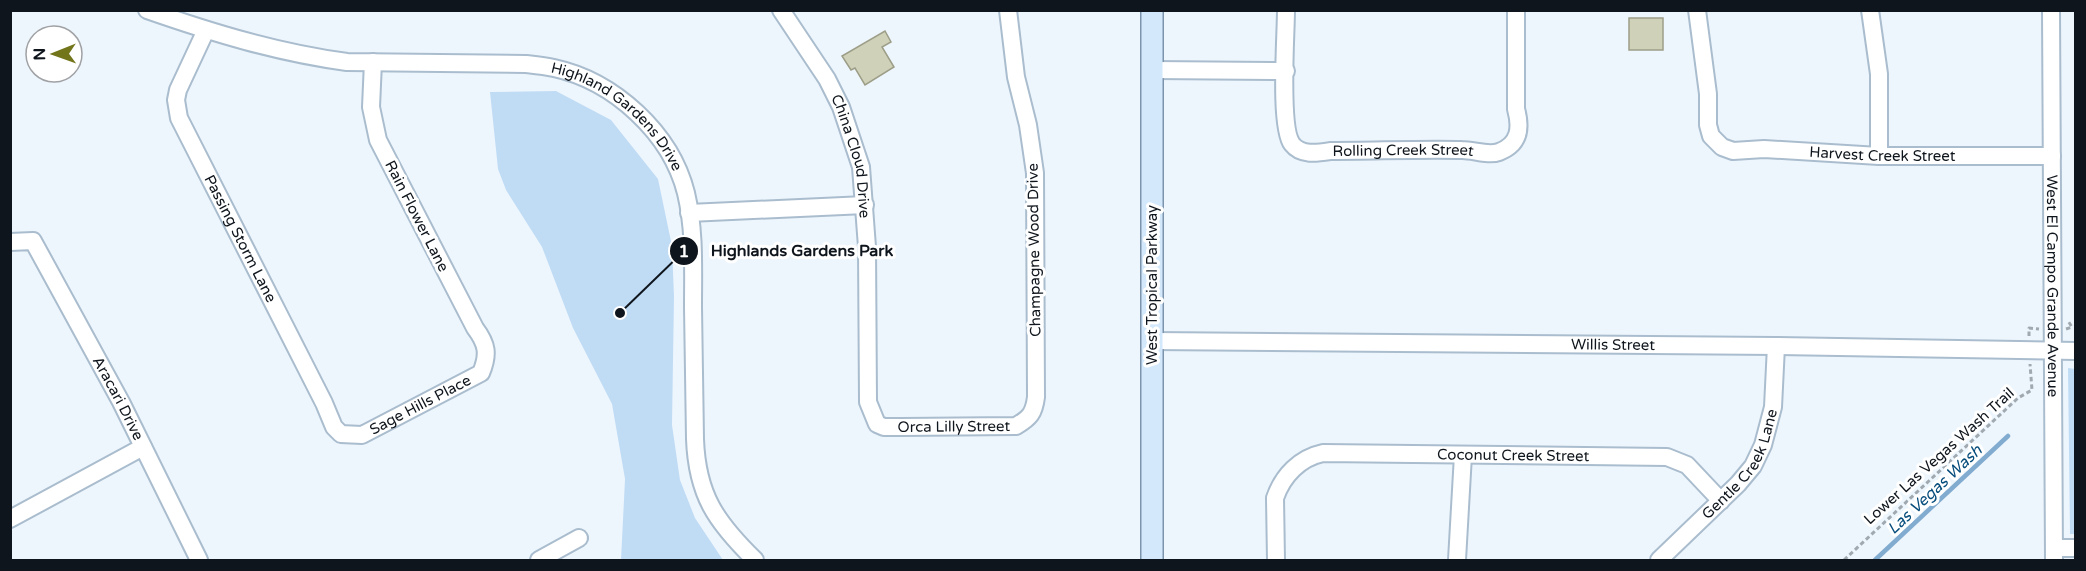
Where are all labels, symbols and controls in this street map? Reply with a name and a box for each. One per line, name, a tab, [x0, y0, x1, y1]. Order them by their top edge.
north arrow	[24, 24, 84, 84]
text: N	[30, 48, 50, 61]
street label: Highland Gardens Drive	[549, 59, 686, 174]
street label: China Cloud Drive	[827, 91, 874, 219]
street label: Rolling Creek Street	[1332, 141, 1475, 160]
street label: Harvest Creek Street	[1809, 143, 1956, 165]
street label: Rain Flower Lane	[381, 157, 453, 275]
street label: Champagne Wood Drive	[1023, 163, 1045, 337]
street label: Passing Storm Lane	[200, 172, 280, 305]
street label: West El Campo Grande Avenue	[2043, 175, 2062, 397]
street label: West Tropical Parkway	[1143, 205, 1161, 365]
callout: Highlands Gardens Park	[669, 234, 905, 268]
text: 1	[678, 240, 690, 262]
text: Highlands Gardens Park	[711, 241, 893, 261]
street label: Willis Street	[1571, 335, 1655, 354]
street label: Aracari Drive	[89, 353, 147, 443]
street label: Sage Hills Place	[367, 371, 474, 438]
street label: Lower Las Vegas Wash Trail	[1860, 384, 2018, 528]
street label: Gentle Creek Lane	[1698, 407, 1781, 523]
street label: Orca Lilly Street	[897, 417, 1011, 436]
water label: Las Vegas Wash	[1883, 440, 1985, 538]
street label: Coconut Creek Street	[1437, 445, 1590, 465]

